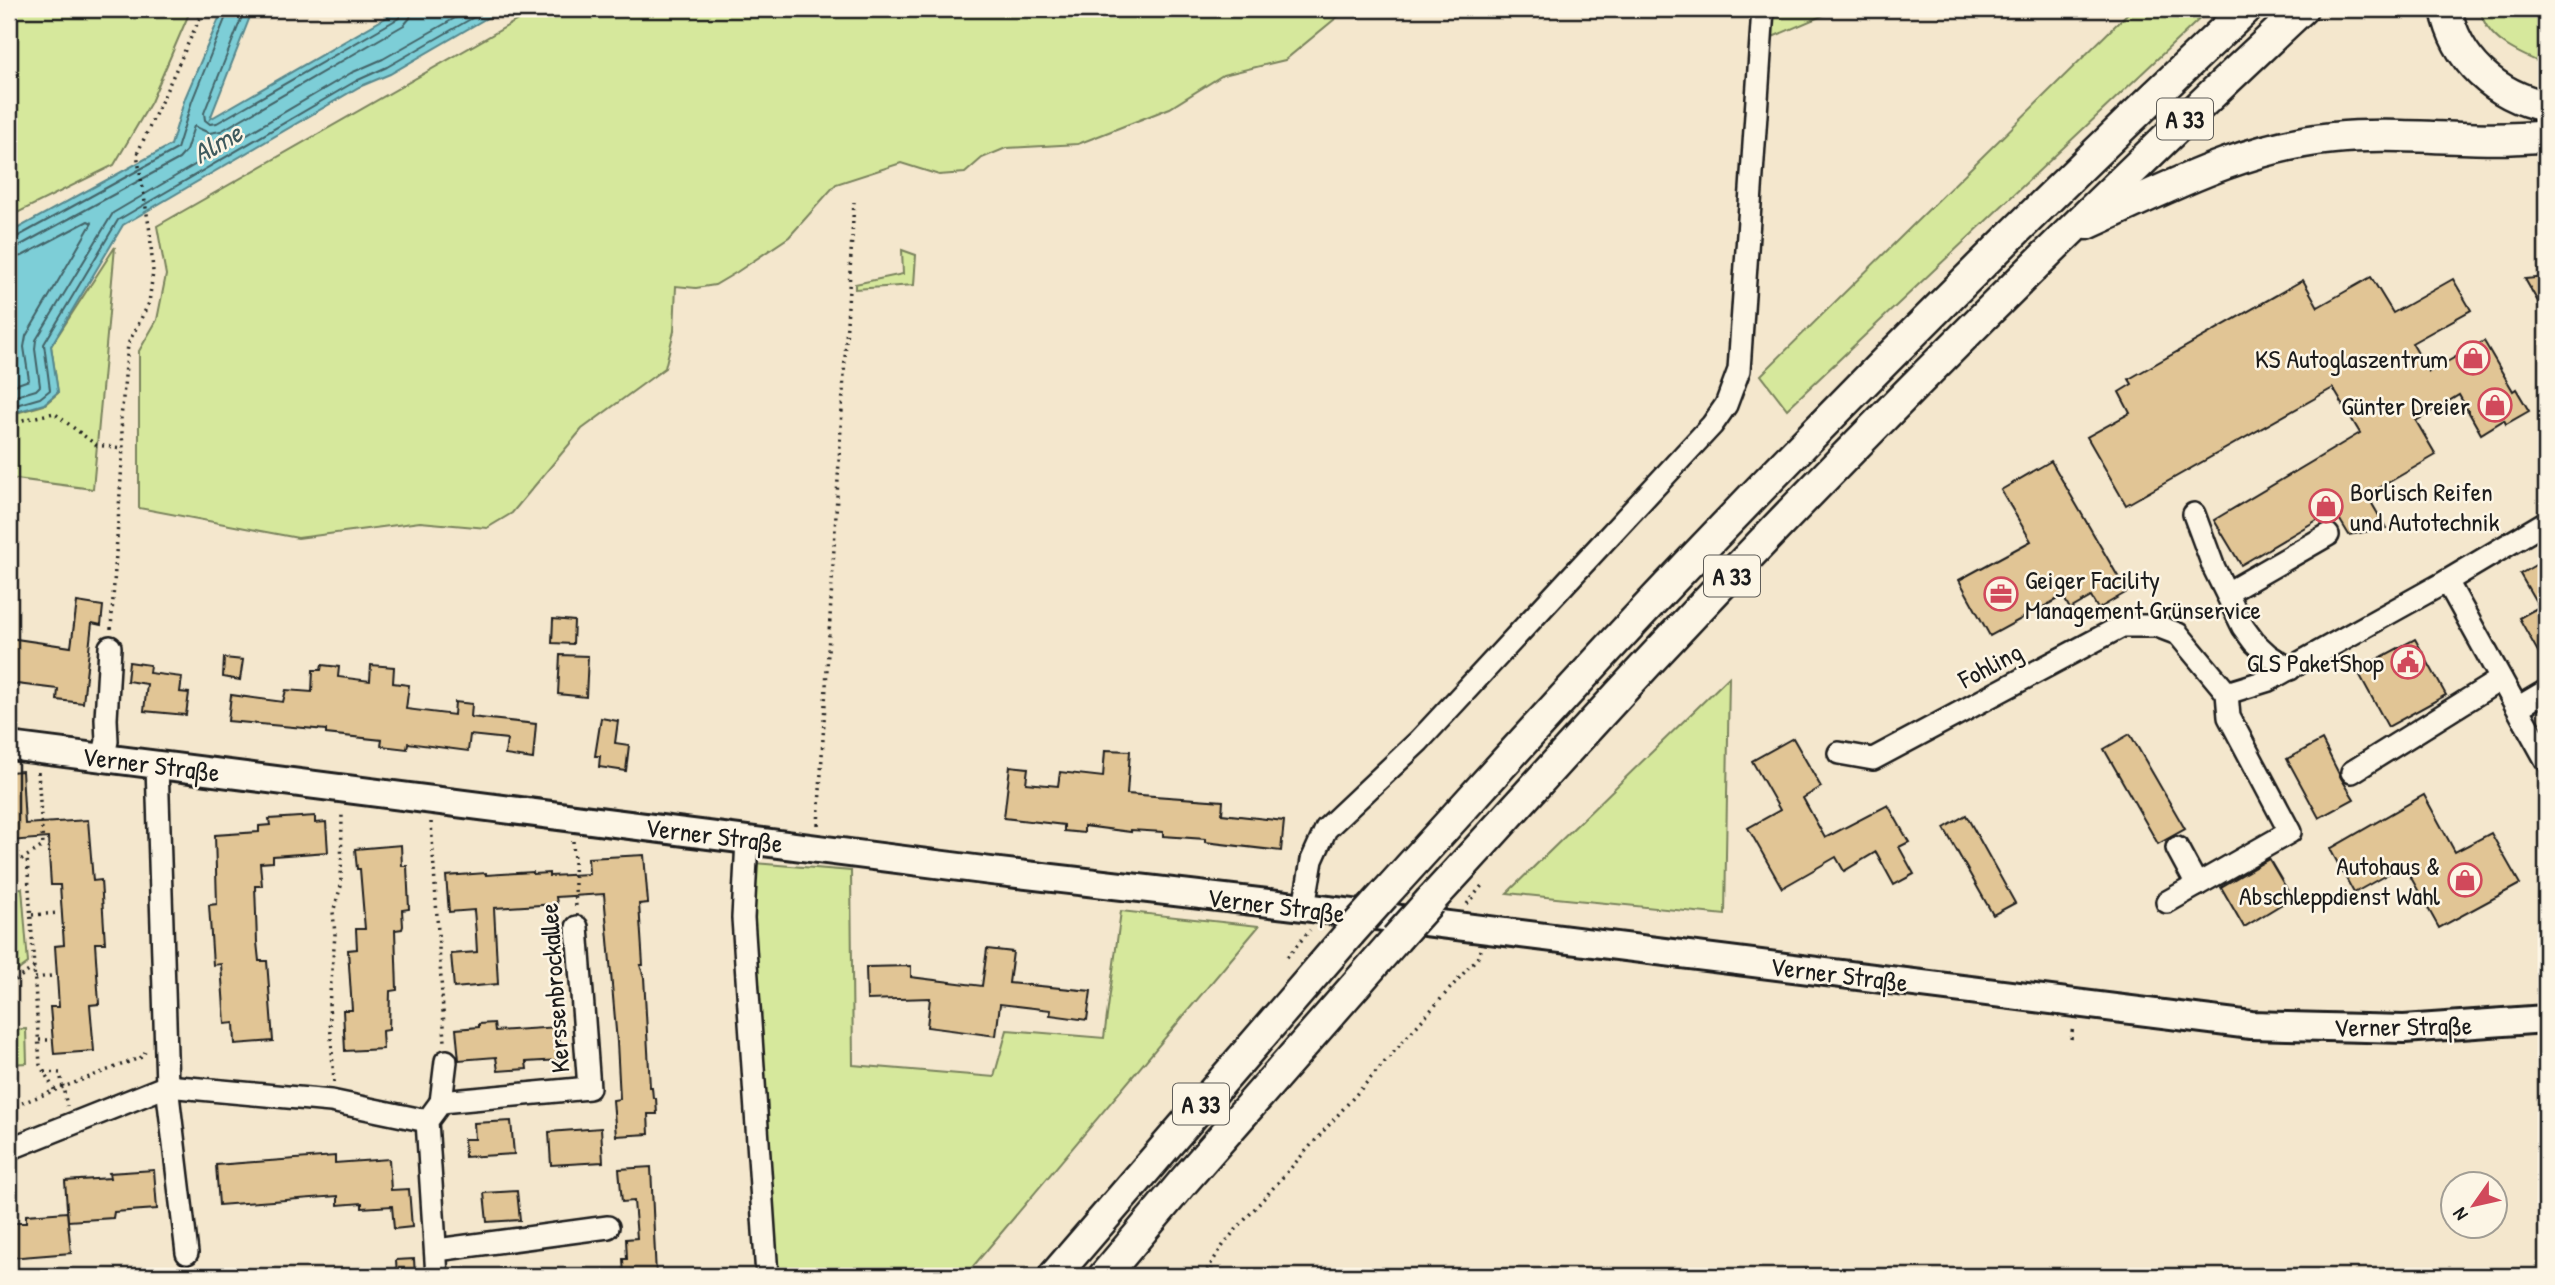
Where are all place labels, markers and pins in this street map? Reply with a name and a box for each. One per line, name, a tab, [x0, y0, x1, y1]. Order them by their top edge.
shop icon: KS Autoglaszentrum	[2454, 339, 2492, 377]
place label: KS Autoglaszentrum	[2255, 341, 2448, 376]
shop icon: Günter Dreier	[2476, 386, 2514, 424]
place label: Günter Dreier	[2341, 388, 2470, 423]
place label: Borlisch Reifen und Autotechnik	[2350, 474, 2500, 539]
shop icon: Borlisch Reifen und Autotechnik	[2307, 487, 2345, 525]
place label: Geiger Facility Management Grünservice	[2025, 562, 2261, 627]
office icon: Geiger Facility Management Grünservice	[1982, 575, 2020, 613]
public building icon: GLS PaketShop	[2389, 643, 2427, 681]
place label: GLS PaketShop	[2247, 645, 2384, 680]
place label: Autohaus & Abschleppdienst Wahl	[2239, 848, 2440, 913]
shop icon: Autohaus & Abschleppdienst Wahl	[2446, 861, 2484, 899]

